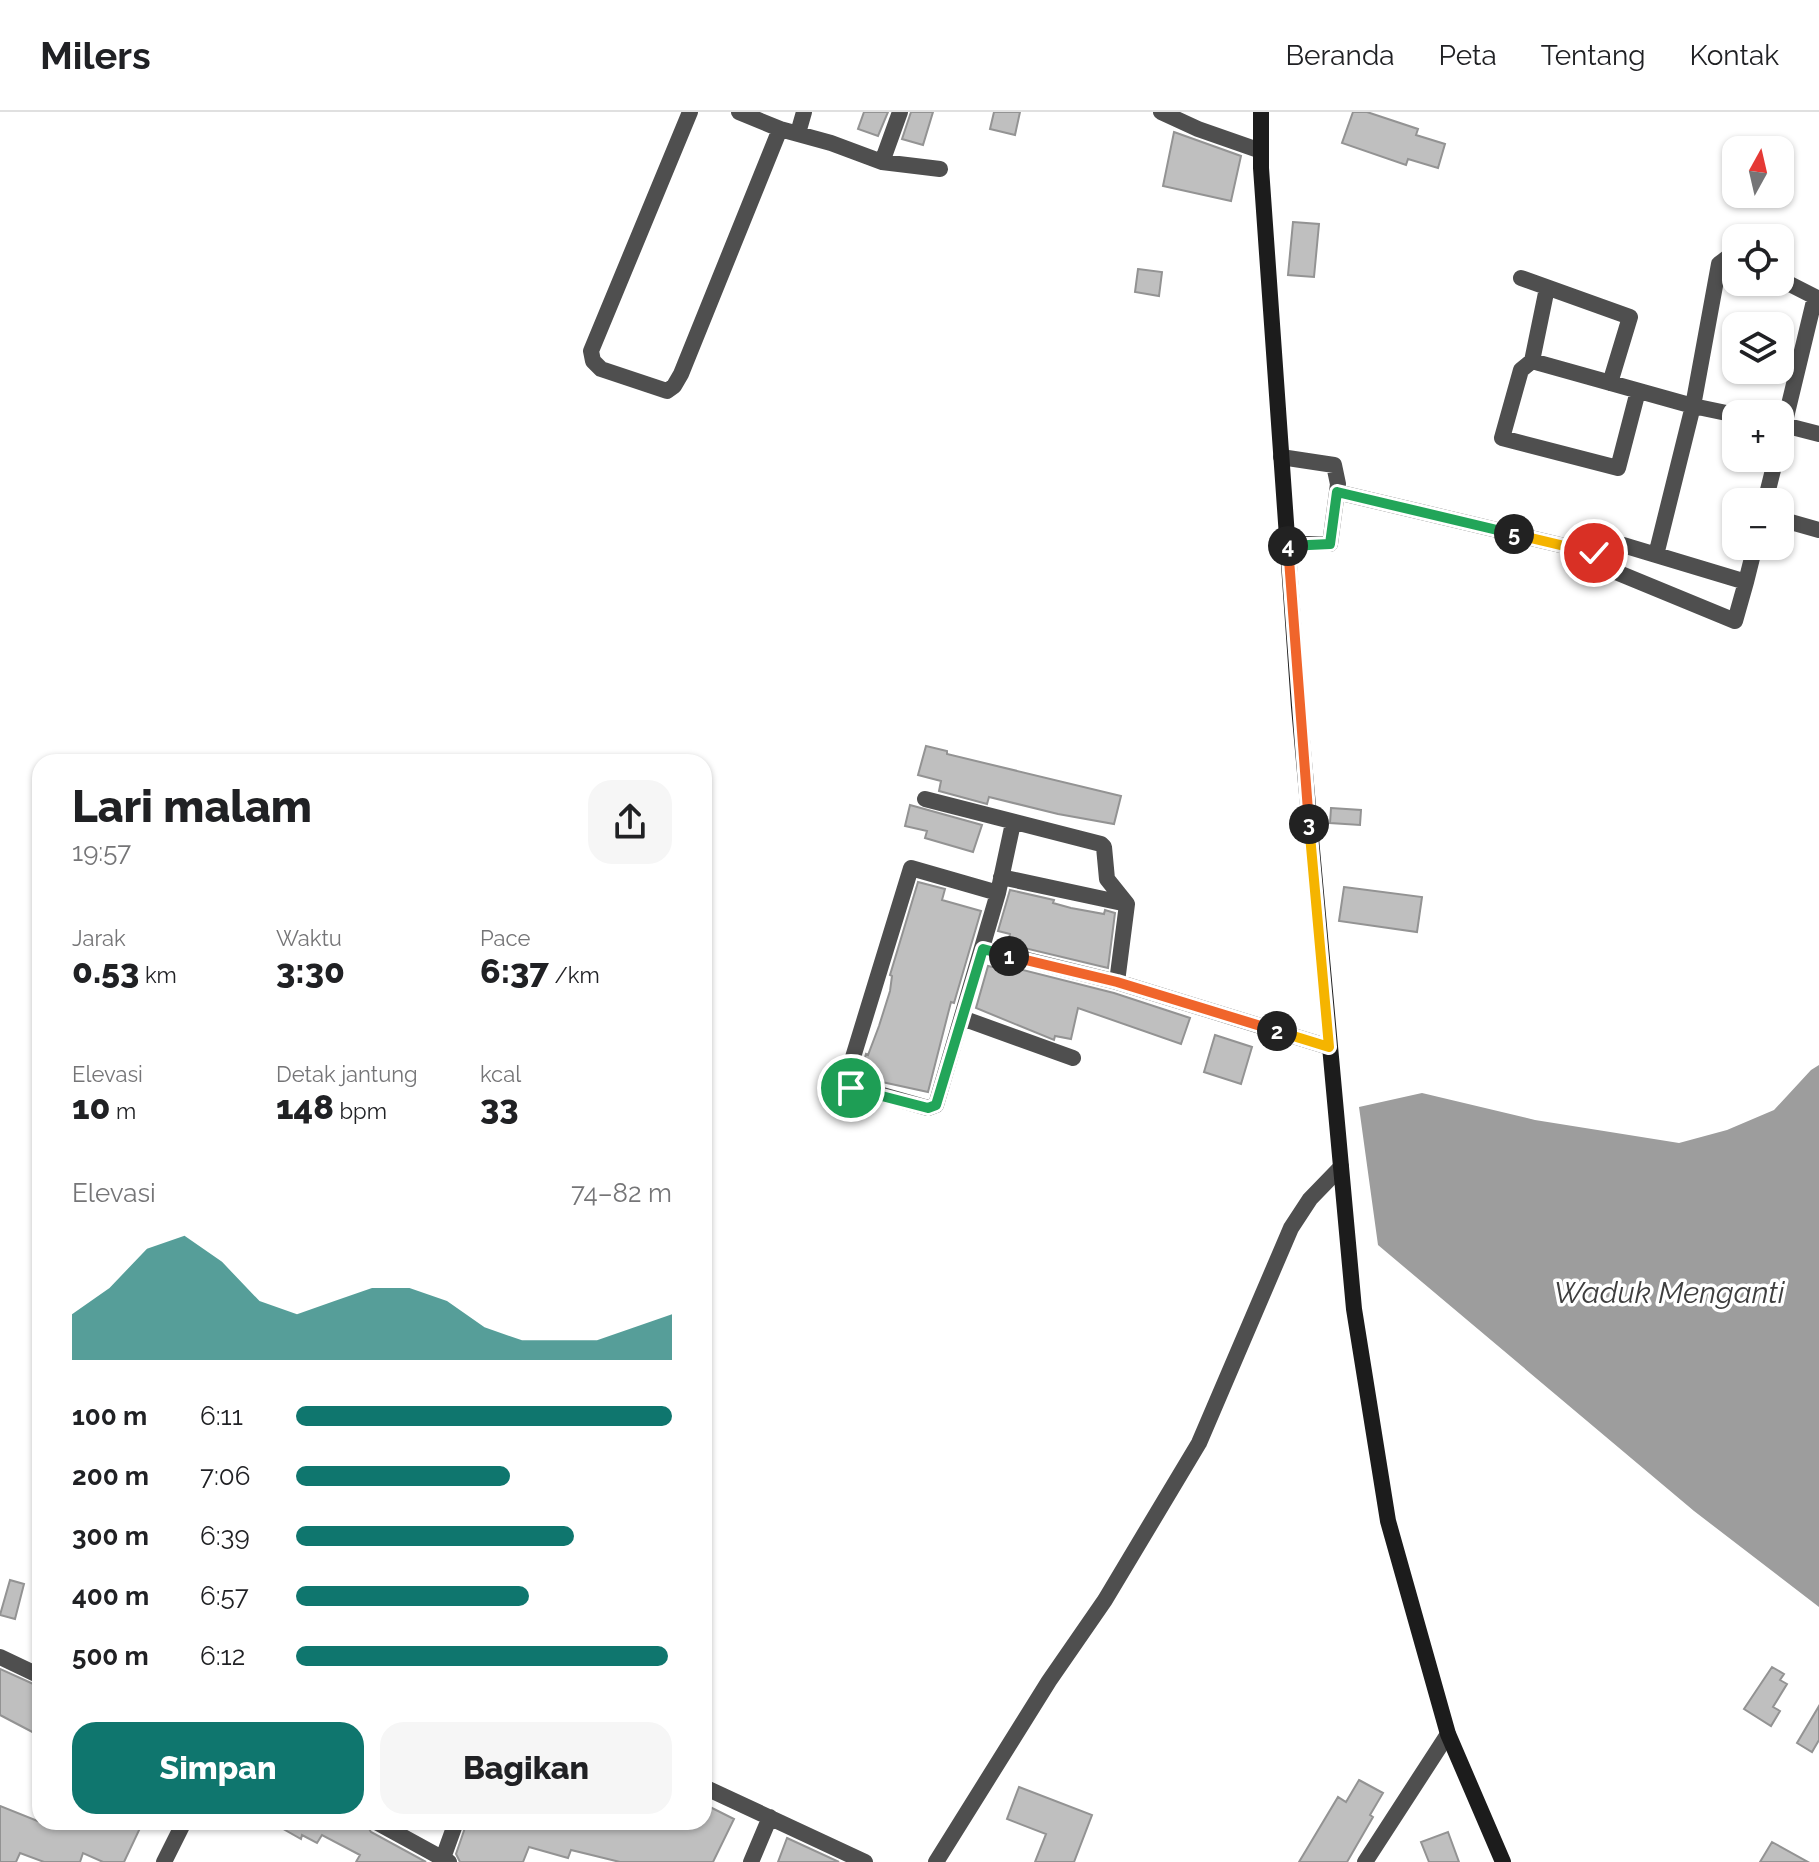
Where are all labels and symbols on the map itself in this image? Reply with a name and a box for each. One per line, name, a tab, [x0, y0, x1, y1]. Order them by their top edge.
north arrow	[1722, 136, 1794, 208]
pin: 5	[1494, 514, 1534, 554]
pin	[1560, 519, 1628, 587]
pin: 4	[1268, 526, 1308, 566]
pin: 3	[1289, 804, 1329, 844]
pin: 1	[989, 936, 1029, 976]
pin: 2	[1257, 1011, 1297, 1051]
pin	[817, 1054, 885, 1122]
water label: Waduk Menganti	[1554, 1275, 1785, 1310]

